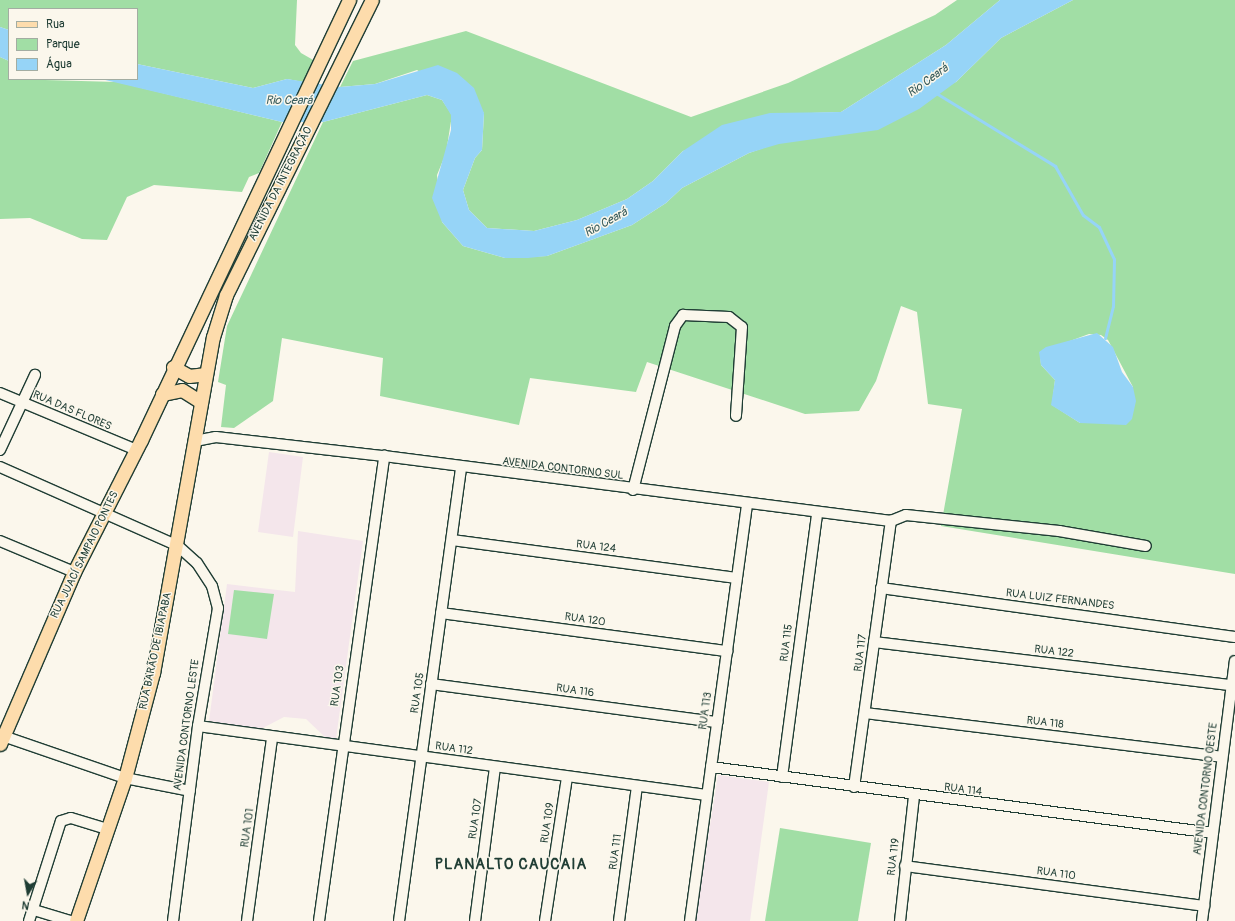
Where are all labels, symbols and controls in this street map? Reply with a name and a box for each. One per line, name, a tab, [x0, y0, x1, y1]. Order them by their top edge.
legend	[8, 8, 138, 80]
text: Rua	[46, 17, 65, 32]
text: Parque	[46, 37, 80, 52]
text: Água	[46, 57, 72, 72]
water label: Rio Ceará	[905, 61, 951, 101]
water label: Rio Ceará	[266, 94, 312, 108]
street label: AVENIDA DA INTEGRAÇÃO	[247, 125, 315, 243]
water label: Rio Ceará	[582, 205, 630, 241]
street label: RUA DAS FLORES	[31, 388, 113, 434]
street label: AVENIDA CONTORNO SUL	[502, 455, 624, 483]
street label: RUA JUACÍ SAMPAIO PONTES	[48, 489, 122, 621]
street label: RUA 124	[575, 538, 617, 556]
street label: RUA LUIZ FERNANDES	[1005, 587, 1115, 613]
street label: RUA BARÃO DE IBIAPABA	[137, 591, 175, 711]
street label: RUA 120	[564, 611, 606, 629]
street label: RUA 115	[778, 623, 796, 663]
street label: RUA 117	[852, 634, 870, 672]
street label: RUA 122	[1033, 643, 1075, 661]
street label: AVENIDA CONTORNO LESTE	[171, 659, 203, 791]
street label: RUA 103	[329, 665, 347, 707]
street label: RUA 105	[409, 672, 427, 714]
street label: RUA 116	[555, 682, 595, 700]
street label: RUA 113	[697, 691, 715, 731]
street label: RUA 118	[1026, 714, 1064, 732]
street label: AVENIDA CONTORNO OESTE	[1191, 722, 1221, 856]
street label: RUA 112	[434, 740, 474, 758]
street label: RUA 114	[943, 781, 983, 799]
street label: RUA 107	[467, 798, 485, 840]
street label: RUA 109	[539, 802, 557, 844]
street label: RUA 101	[239, 808, 257, 848]
street label: RUA 111	[607, 833, 625, 871]
street label: RUA 119	[885, 838, 903, 876]
district label: PLANALTO CAUCAIA	[435, 856, 587, 874]
street label: RUA 110	[1036, 865, 1076, 883]
north arrow	[8, 873, 48, 913]
text: N	[21, 898, 31, 912]

